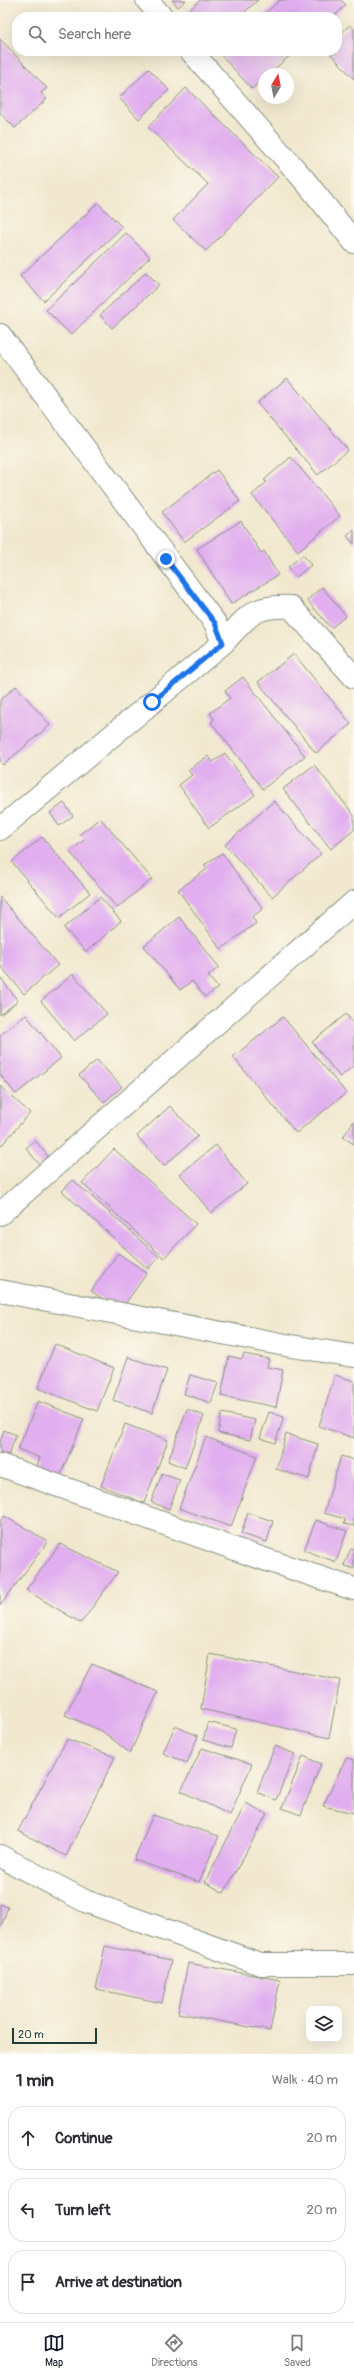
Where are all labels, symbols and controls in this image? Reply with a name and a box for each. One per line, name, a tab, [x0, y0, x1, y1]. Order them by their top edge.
search box	[12, 12, 342, 56]
icon: search	[26, 23, 48, 45]
text: Search here	[58, 25, 131, 44]
north arrow	[258, 68, 294, 104]
route end	[157, 550, 175, 568]
route start	[143, 693, 161, 711]
map controls	[306, 2006, 342, 2042]
button: layers	[306, 2006, 342, 2042]
scale bar	[12, 2026, 97, 2045]
text: 20 m	[18, 2028, 44, 2041]
text: 1 min	[16, 2070, 54, 2091]
text: Walk · 40 m	[272, 2072, 338, 2088]
icon: ahead	[17, 2127, 39, 2149]
text: Continue	[55, 2129, 113, 2148]
text: 20 m	[306, 2130, 337, 2146]
icon: left	[17, 2199, 39, 2221]
text: Turn left	[55, 2201, 111, 2220]
text: 20 m	[306, 2202, 337, 2218]
icon: arrive	[17, 2271, 39, 2293]
text: Arrive at destination	[55, 2273, 182, 2292]
tab: Map	[43, 2332, 65, 2369]
tab: Directions	[151, 2332, 198, 2369]
tab: Saved	[284, 2332, 311, 2369]

